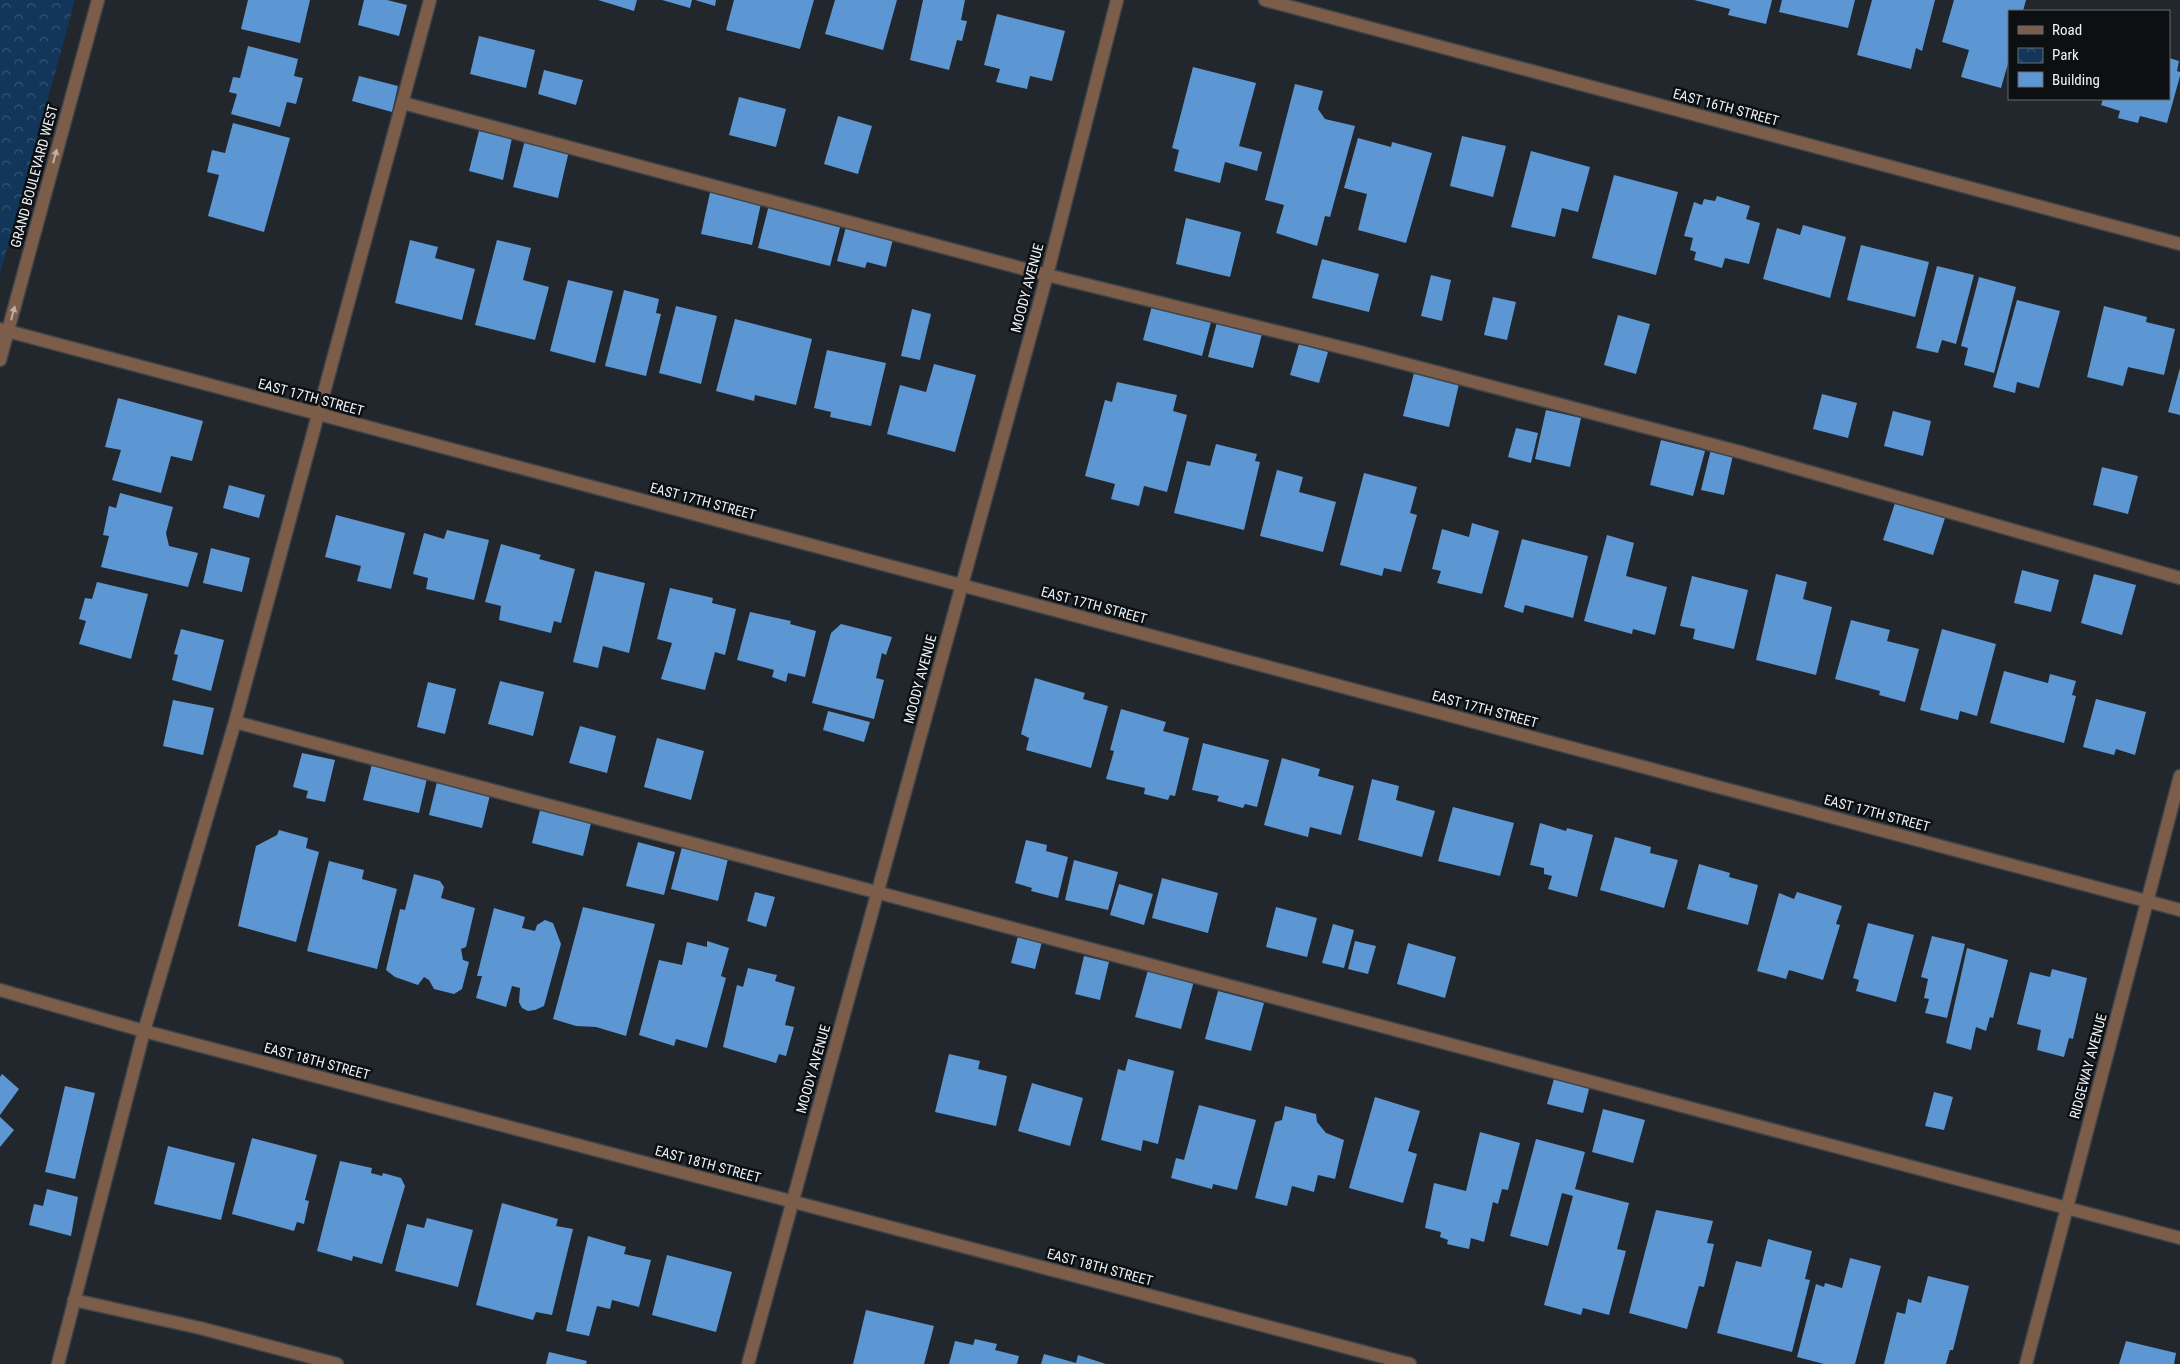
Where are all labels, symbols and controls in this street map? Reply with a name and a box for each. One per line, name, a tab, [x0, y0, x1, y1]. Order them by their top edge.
legend	[2008, 10, 2170, 100]
text: Road	[2052, 21, 2082, 39]
text: Park	[2052, 46, 2079, 64]
text: Building	[2052, 71, 2100, 89]
street label: EAST 16TH STREET	[1671, 85, 1781, 129]
street label: GRAND BOULEVARD WEST	[7, 103, 61, 249]
one-way arrow	[52, 148, 60, 163]
street label: MOODY AVENUE	[1007, 242, 1047, 334]
one-way arrow	[9, 305, 17, 320]
street label: EAST 17TH STREET	[256, 375, 366, 419]
street label: EAST 17TH STREET	[648, 479, 758, 523]
street label: EAST 17TH STREET	[1039, 583, 1149, 627]
street label: MOODY AVENUE	[900, 633, 940, 725]
street label: EAST 17TH STREET	[1430, 687, 1540, 731]
street label: EAST 17TH STREET	[1822, 791, 1932, 835]
street label: RIDGEWAY AVENUE	[2066, 1012, 2110, 1120]
street label: MOODY AVENUE	[793, 1023, 833, 1115]
street label: EAST 18TH STREET	[262, 1039, 372, 1083]
street label: EAST 18TH STREET	[653, 1142, 763, 1186]
street label: EAST 18TH STREET	[1045, 1245, 1155, 1289]

